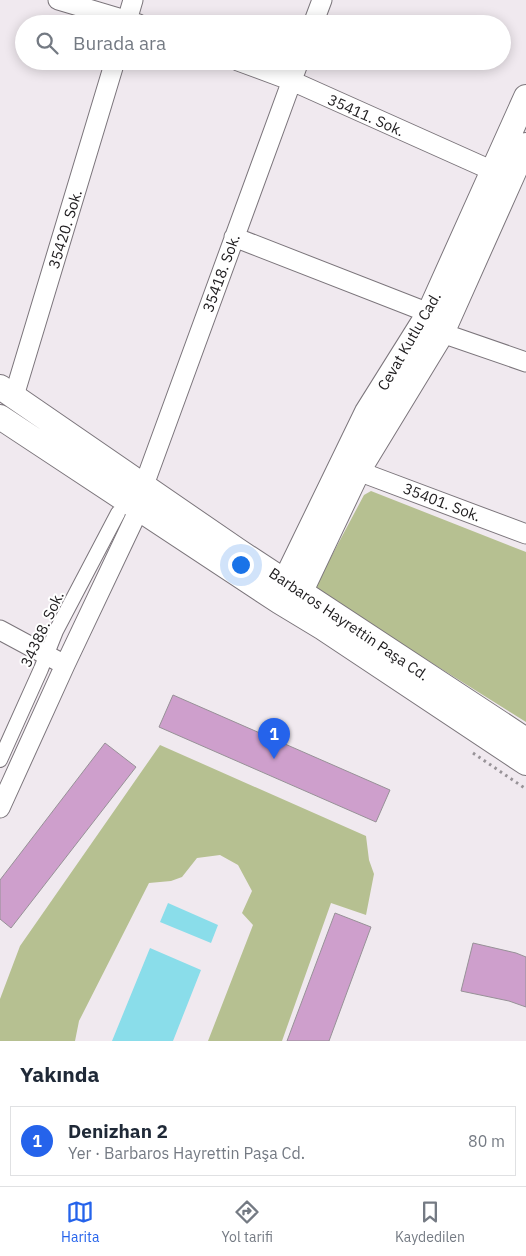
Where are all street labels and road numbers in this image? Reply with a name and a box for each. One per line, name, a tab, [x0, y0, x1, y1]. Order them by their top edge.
street label: 35411. Sok.	[325, 90, 407, 140]
street label: 35420. Sok.	[44, 187, 86, 271]
street label: 35418. Sok.	[198, 231, 244, 315]
street label: Cevat Kutlu Cad.	[373, 288, 445, 394]
street label: 35401. Sok.	[400, 478, 484, 526]
street label: Barbaros Hayrettin Paşa Cd.	[266, 563, 432, 685]
street label: 34388. Sok.	[16, 588, 68, 670]

